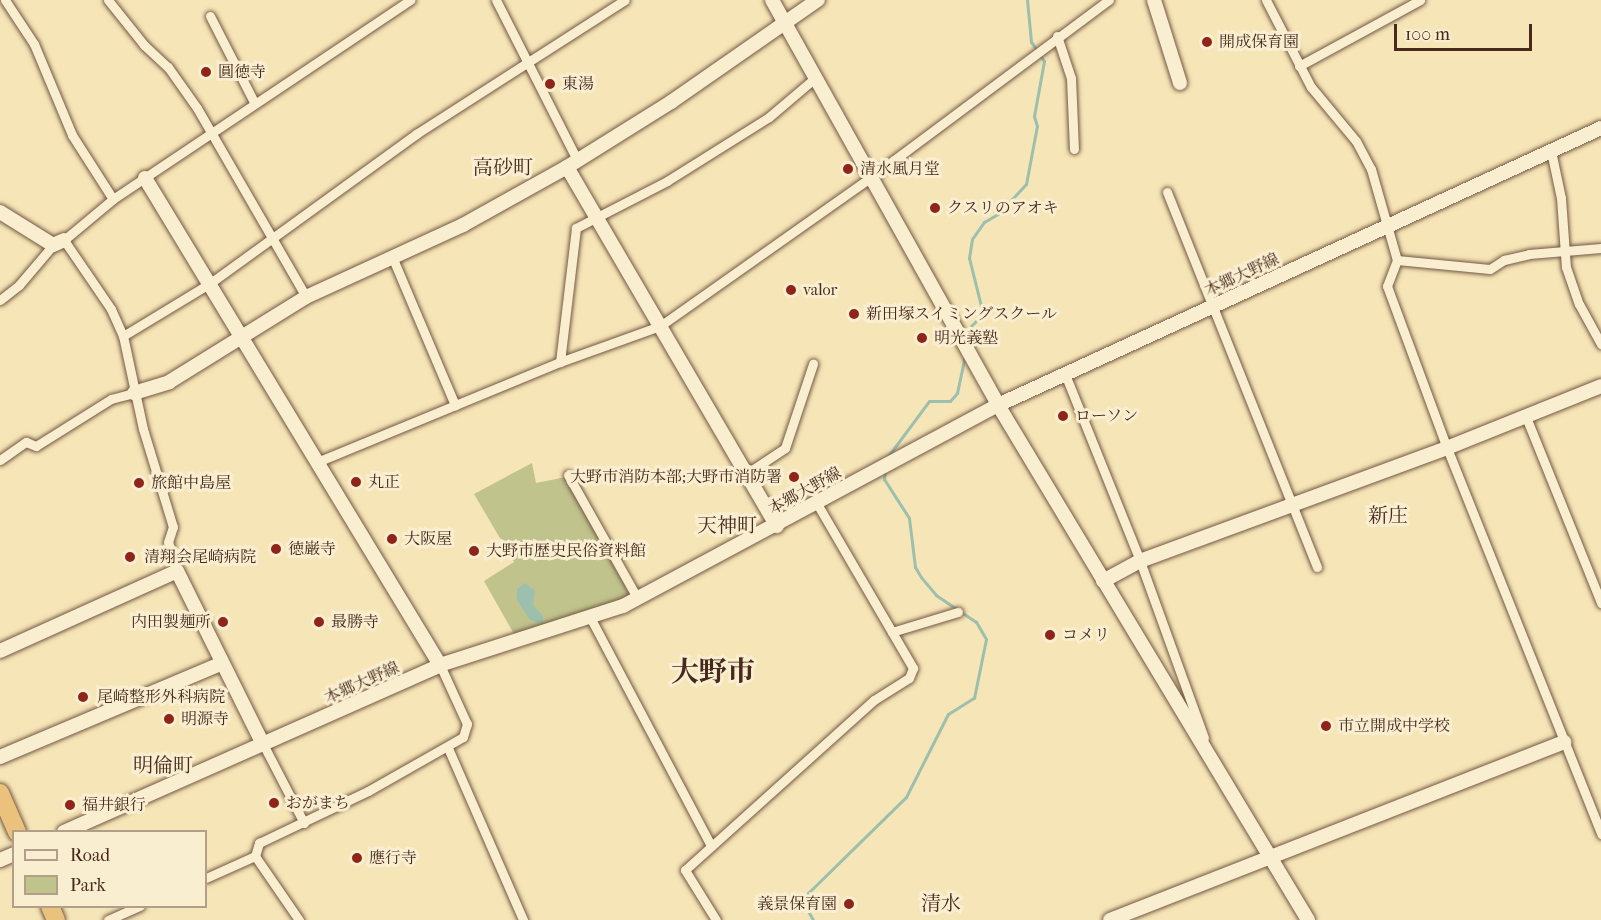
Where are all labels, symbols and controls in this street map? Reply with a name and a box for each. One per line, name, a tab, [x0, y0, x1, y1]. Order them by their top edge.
scale bar	[1397, 12, 1535, 50]
text: 100 m	[1405, 24, 1450, 45]
place label: 開成保育園	[1219, 32, 1299, 52]
marker: 開成保育園	[1200, 35, 1214, 49]
place label: 圓徳寺	[218, 62, 266, 82]
marker: 圓徳寺	[199, 65, 213, 79]
place label: 東湯	[562, 74, 594, 94]
marker: 東湯	[543, 77, 557, 91]
district label: 高砂町	[473, 155, 533, 179]
place label: 清水風月堂	[860, 159, 940, 179]
marker: 清水風月堂	[841, 162, 855, 176]
place label: クスリのアオキ	[947, 198, 1059, 218]
marker: クスリのアオキ	[928, 201, 942, 215]
street label: 本郷大野線	[1202, 249, 1282, 301]
place label: valor	[803, 280, 837, 300]
marker: valor	[784, 283, 798, 297]
place label: 新田塚スイミングスクール	[866, 304, 1058, 324]
marker: 新田塚スイミングスクール	[847, 307, 861, 321]
place label: 明光義塾	[934, 328, 998, 348]
marker: 明光義塾	[915, 331, 929, 345]
place label: ローソン	[1075, 406, 1139, 426]
marker: ローソン	[1056, 409, 1070, 423]
street label: 本郷大野線	[765, 463, 845, 519]
place label: 大野市消防本部;大野市消防署	[570, 467, 782, 487]
marker: 大野市消防本部;大野市消防署	[787, 470, 801, 484]
place label: 丸正	[368, 472, 400, 492]
place label: 旅館中島屋	[151, 473, 231, 493]
marker: 丸正	[349, 475, 363, 489]
marker: 旅館中島屋	[132, 476, 146, 490]
district label: 新庄	[1368, 503, 1408, 527]
district label: 天神町	[697, 513, 757, 537]
place label: 大阪屋	[404, 529, 452, 549]
marker: 大阪屋	[385, 532, 399, 546]
place label: 徳巌寺	[288, 539, 336, 559]
place label: 大野市歴史民俗資料館	[486, 541, 646, 561]
marker: 徳巌寺	[269, 542, 283, 556]
marker: 大野市歴史民俗資料館	[467, 544, 481, 558]
place label: 清翔会尾崎病院	[144, 547, 256, 567]
marker: 清翔会尾崎病院	[121, 548, 139, 566]
place label: 内田製麺所	[131, 612, 211, 632]
place label: 最勝寺	[331, 612, 379, 632]
marker: 内田製麺所	[216, 615, 230, 629]
marker: 最勝寺	[312, 615, 326, 629]
place label: コメリ	[1062, 625, 1110, 645]
marker: コメリ	[1043, 628, 1057, 642]
district label: 大野市	[671, 655, 755, 689]
street label: 本郷大野線	[322, 658, 402, 708]
place label: 尾崎整形外科病院	[97, 687, 225, 707]
marker: 尾崎整形外科病院	[74, 688, 92, 706]
place label: 明源寺	[181, 709, 229, 729]
marker: 明源寺	[162, 712, 176, 726]
place label: 市立開成中学校	[1338, 716, 1450, 736]
marker: 市立開成中学校	[1319, 719, 1333, 733]
district label: 明倫町	[133, 753, 193, 777]
place label: おがまち	[286, 793, 350, 813]
place label: 福井銀行	[82, 795, 146, 815]
marker: おがまち	[267, 796, 281, 810]
marker: 福井銀行	[63, 798, 77, 812]
legend	[12, 830, 207, 908]
text: Road	[70, 845, 110, 866]
place label: 應行寺	[369, 848, 417, 868]
marker: 應行寺	[350, 851, 364, 865]
text: Park	[70, 875, 106, 896]
district label: 清水	[921, 891, 961, 915]
place label: 義景保育園	[757, 894, 837, 914]
marker: 義景保育園	[842, 897, 856, 911]

